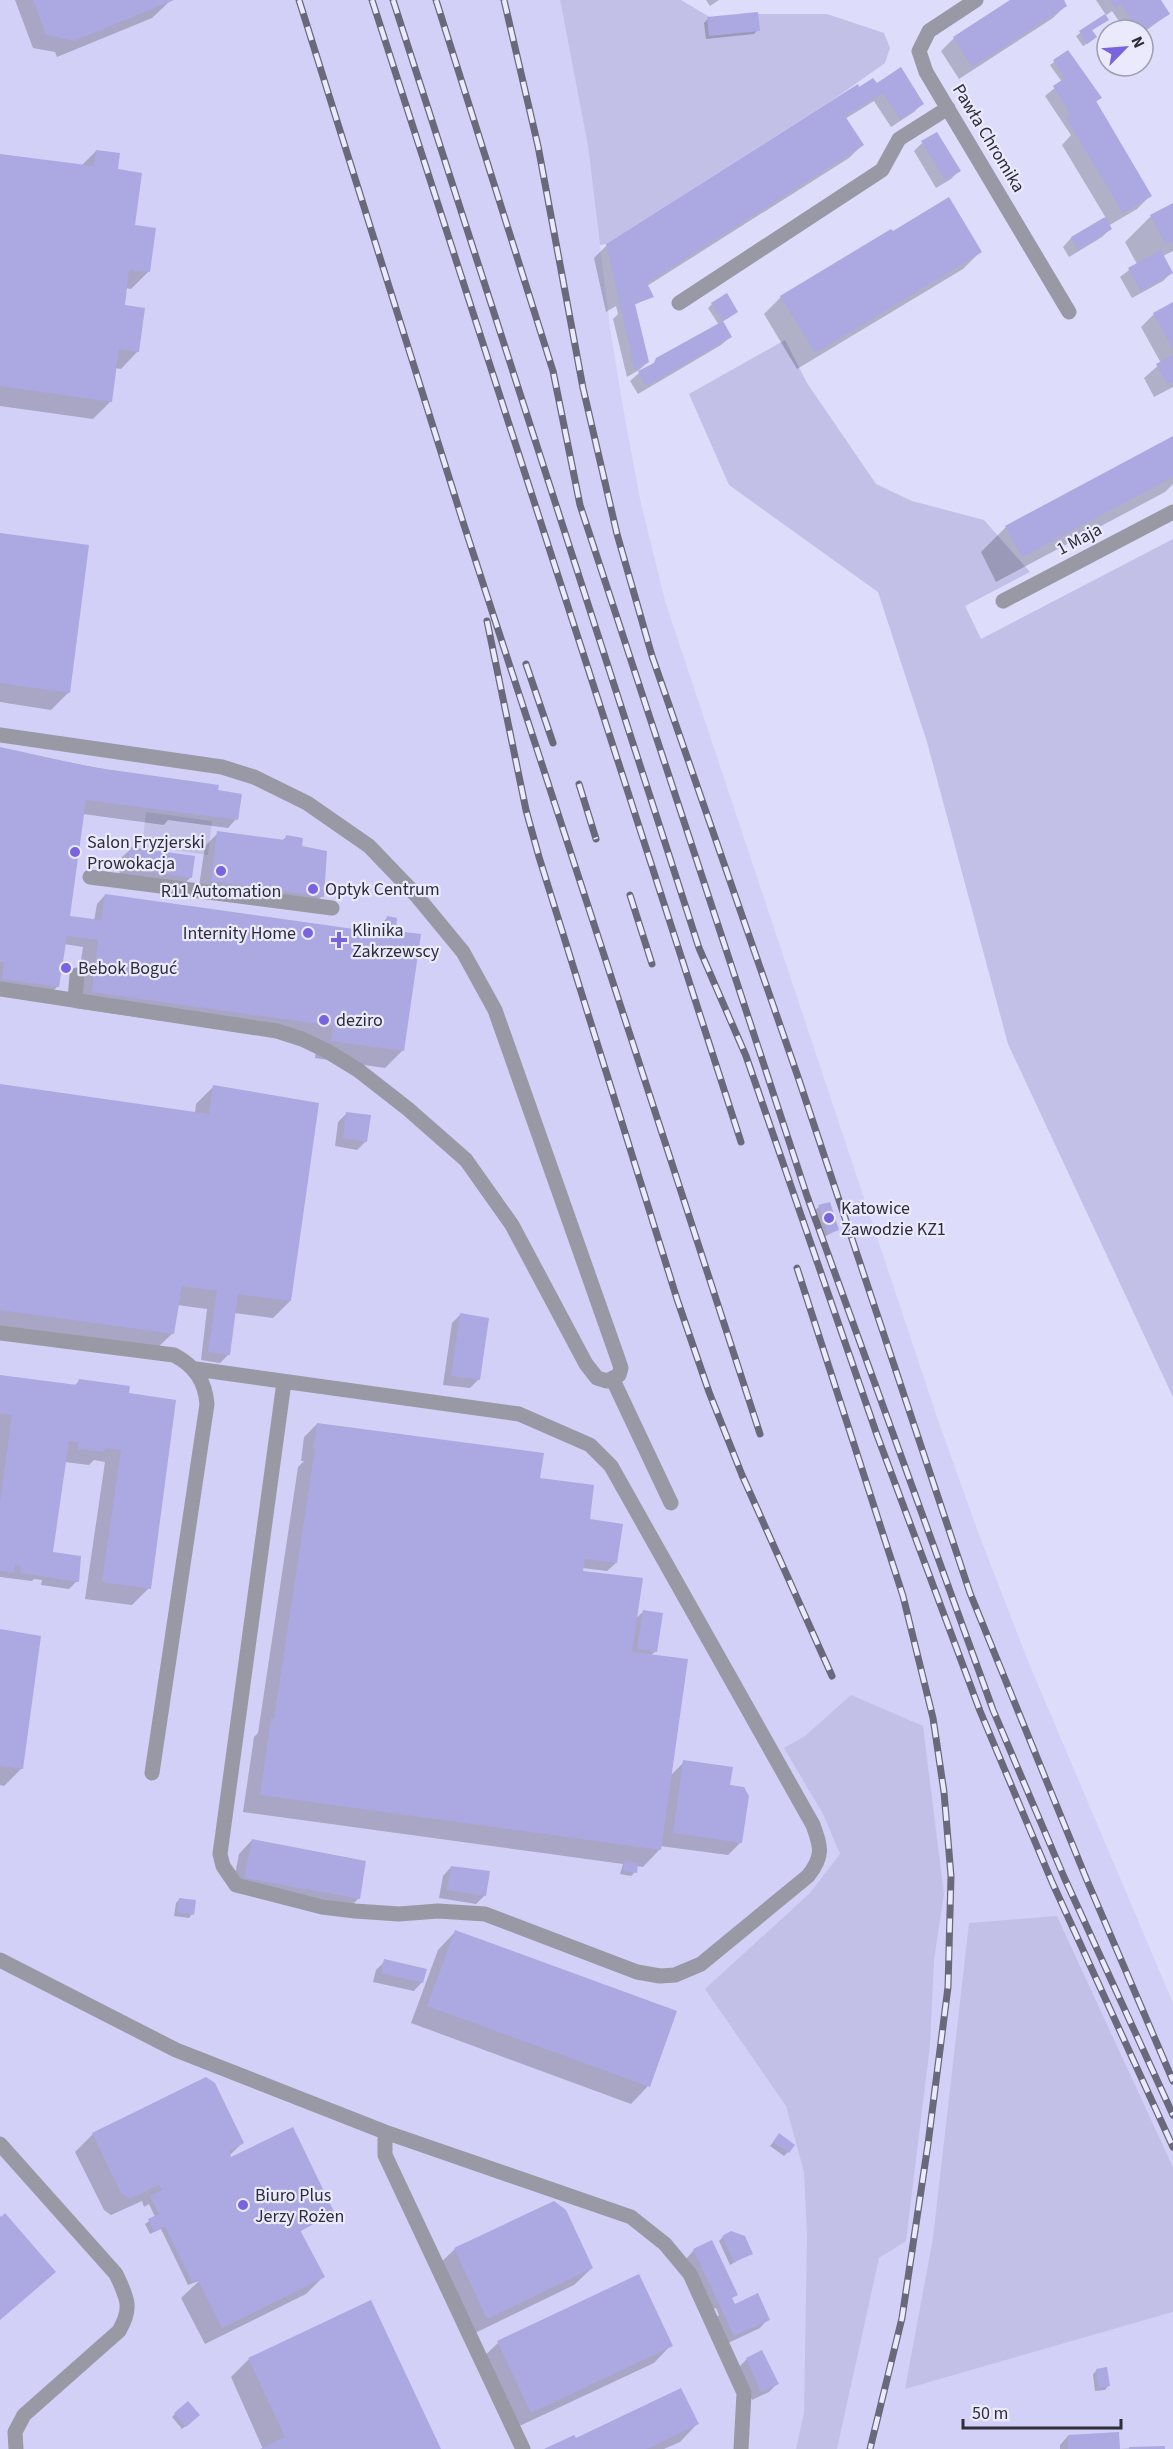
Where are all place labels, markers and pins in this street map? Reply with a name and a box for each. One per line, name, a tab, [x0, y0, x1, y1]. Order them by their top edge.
place label: Salon Fryzjerski Prowokacja	[87, 830, 205, 876]
marker: Salon Fryzjerski Prowokacja	[68, 845, 82, 859]
marker: R11 Automation	[214, 864, 228, 878]
place label: Optyk Centrum	[325, 877, 440, 902]
place label: R11 Automation	[161, 879, 281, 904]
marker: Optyk Centrum	[306, 882, 320, 896]
place label: Klinika Zakrzewscy	[352, 918, 440, 964]
place label: Internity Home	[183, 921, 296, 946]
marker: Internity Home	[301, 926, 315, 940]
marker: Klinika Zakrzewscy	[330, 931, 348, 949]
place label: Bebok Boguć	[78, 956, 177, 981]
marker: Bebok Boguć	[59, 961, 73, 975]
place label: deziro	[336, 1008, 383, 1033]
marker: deziro	[317, 1013, 331, 1027]
place label: Katowice Zawodzie KZ1	[841, 1196, 946, 1242]
marker: Katowice Zawodzie KZ1	[822, 1211, 836, 1225]
place label: Biuro Plus Jerzy Rożen	[255, 2183, 344, 2229]
marker: Biuro Plus Jerzy Rożen	[236, 2198, 250, 2212]

